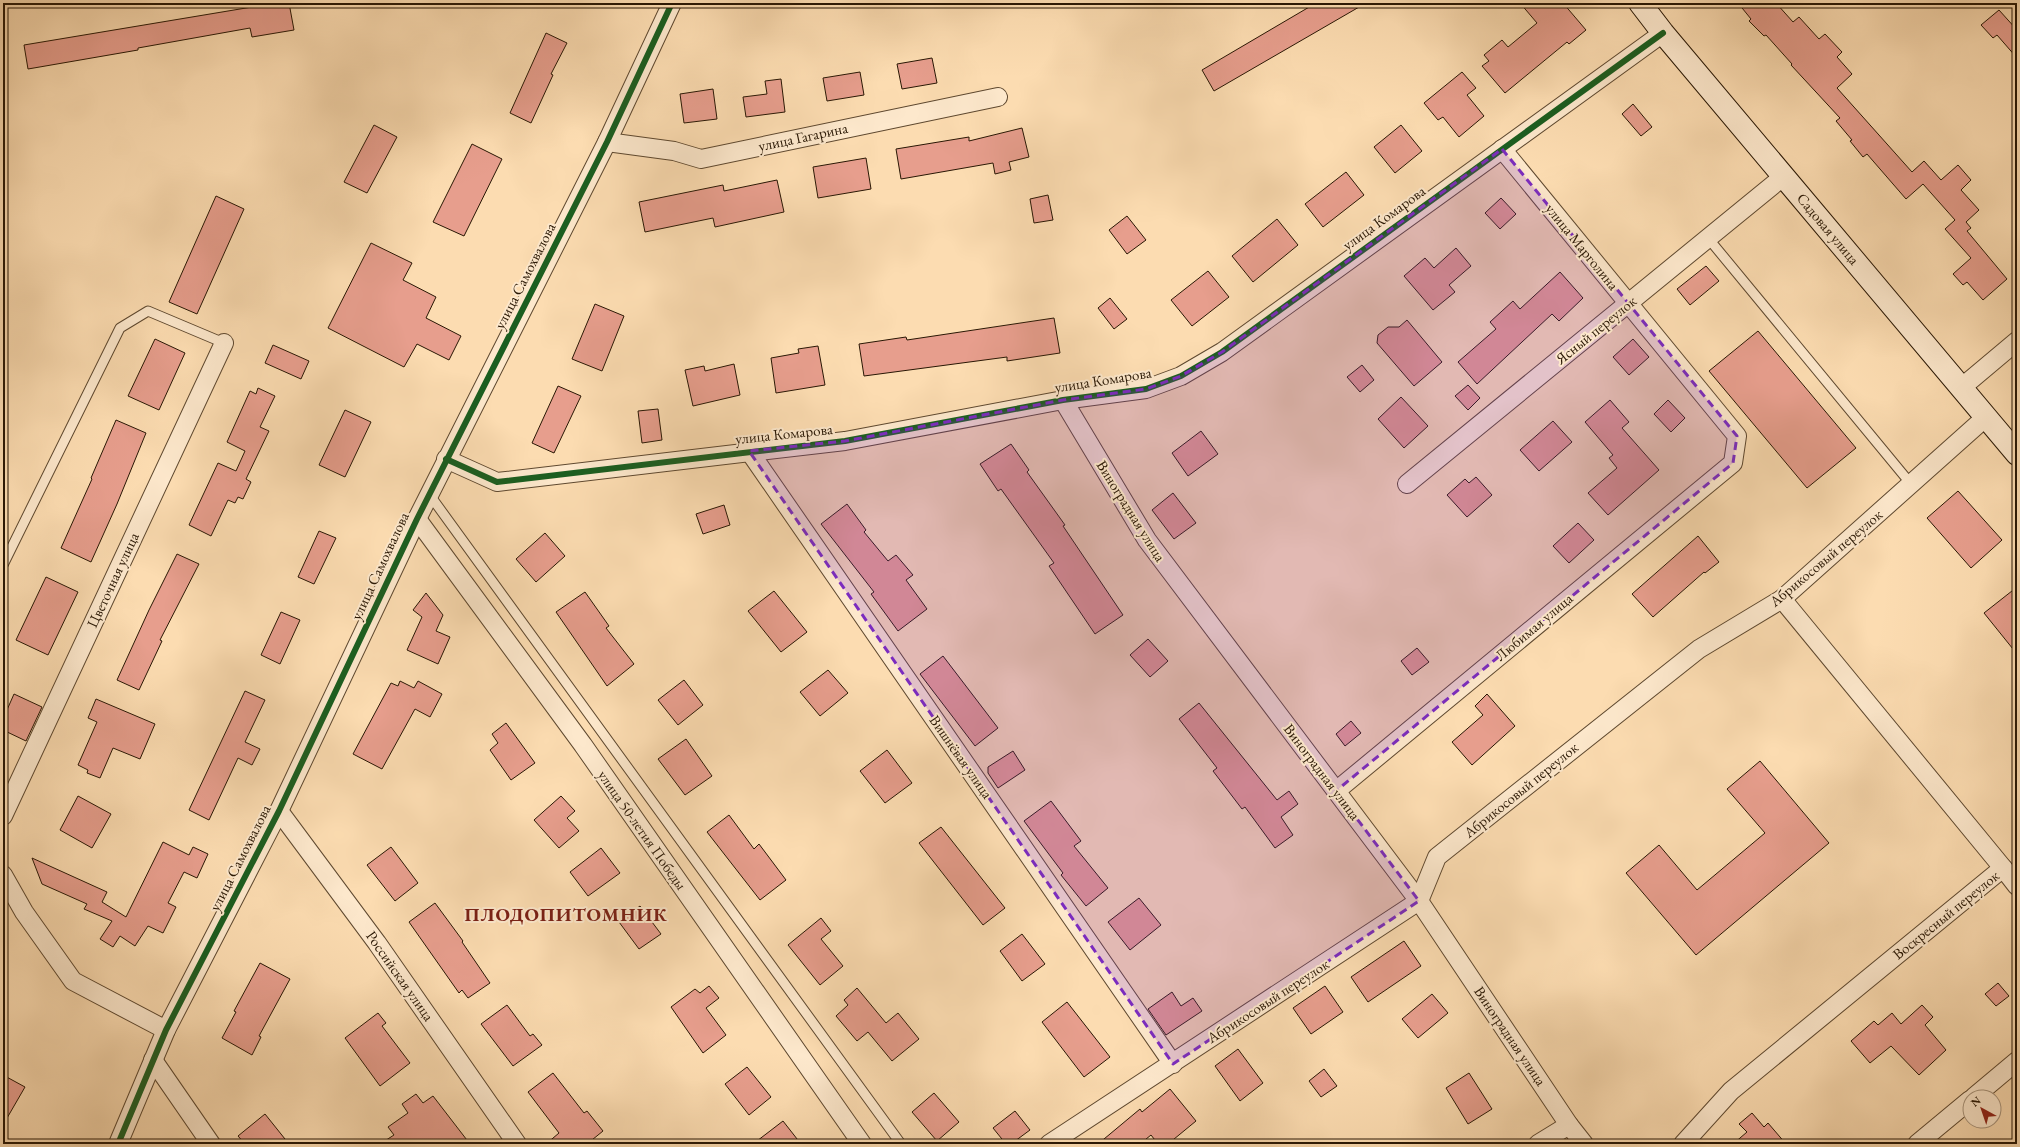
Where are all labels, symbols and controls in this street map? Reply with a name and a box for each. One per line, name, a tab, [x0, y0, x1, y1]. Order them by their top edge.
street label: улица Гагарина	[756, 118, 849, 155]
street label: улица Комарова	[1339, 181, 1429, 254]
street label: Садовая улица	[1793, 189, 1864, 268]
street label: улица Марголина	[1542, 199, 1623, 294]
street label: улица Самохвалова	[490, 219, 560, 332]
street label: Ясный переулок	[1551, 291, 1640, 369]
street label: улица Комарова	[1053, 362, 1153, 397]
street label: улица Комарова	[734, 419, 834, 448]
street label: Виноградная улица	[1093, 456, 1170, 565]
street label: Абрикосовый переулок	[1764, 505, 1886, 611]
street label: улица Самохвалова	[346, 509, 413, 623]
street label: Цветочная улица	[82, 529, 143, 630]
street label: Любимая улица	[1491, 589, 1576, 665]
street label: Вишнёвая улица	[926, 711, 997, 802]
street label: Виноградная улица	[1280, 720, 1365, 824]
street label: Абрикосовый переулок	[1459, 738, 1582, 842]
street label: улица 50-летия Победы	[594, 766, 691, 893]
street label: улица Самохвалова	[205, 801, 275, 914]
street label: Воскресный переулок	[1889, 866, 2003, 963]
district label: ПЛОДОПИТОМНИК	[464, 902, 668, 927]
street label: Российская улица	[362, 927, 439, 1025]
street label: Абрикосовый переулок	[1202, 954, 1332, 1048]
street label: Виноградная улица	[1470, 982, 1551, 1089]
north arrow	[1962, 1089, 2002, 1129]
text: N	[1968, 1093, 1984, 1110]

